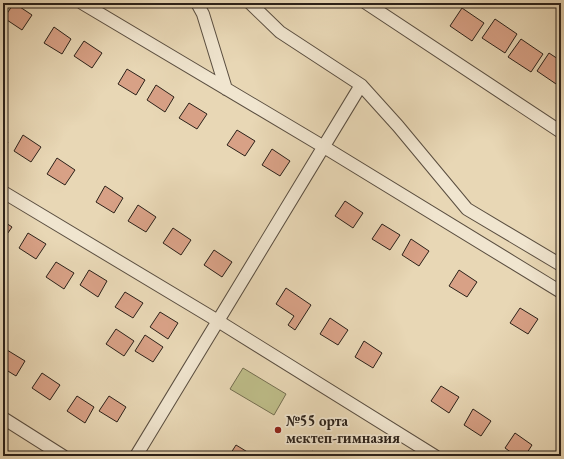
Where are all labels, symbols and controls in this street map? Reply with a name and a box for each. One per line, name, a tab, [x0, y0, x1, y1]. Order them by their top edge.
place label: №55 орта мектеп-гимназия	[286, 411, 400, 447]
marker: №55 орта мектеп-гимназия	[273, 425, 283, 435]

